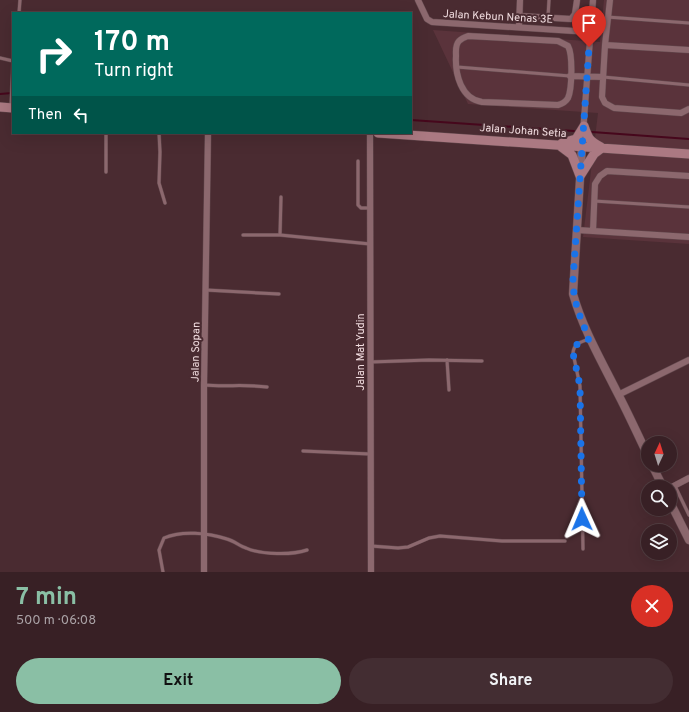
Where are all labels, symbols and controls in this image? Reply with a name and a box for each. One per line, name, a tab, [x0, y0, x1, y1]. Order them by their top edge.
pin	[572, 6, 606, 47]
street label: Jalan Kebun Nenas 3E	[443, 7, 553, 27]
icon: arrive	[578, 12, 600, 34]
text: 170 m	[94, 25, 170, 61]
icon: right	[28, 28, 80, 80]
text: Turn right	[94, 60, 174, 83]
icon: left	[70, 104, 92, 126]
text: Then	[28, 106, 62, 125]
street label: Jalan Johan Setia	[479, 121, 567, 141]
street label: Jalan Mat Yudin	[354, 313, 368, 391]
street label: Jalan Sopan	[188, 322, 204, 382]
north arrow	[641, 436, 677, 472]
map controls	[641, 436, 677, 560]
button: search	[641, 480, 677, 516]
position arrow	[561, 498, 603, 540]
button: layers	[641, 524, 677, 560]
text: 7 min	[16, 583, 77, 613]
button: close	[631, 585, 673, 627]
text: 500 m · 06:08	[16, 613, 96, 629]
button: Exit	[16, 658, 341, 704]
button: Share	[349, 658, 673, 704]

